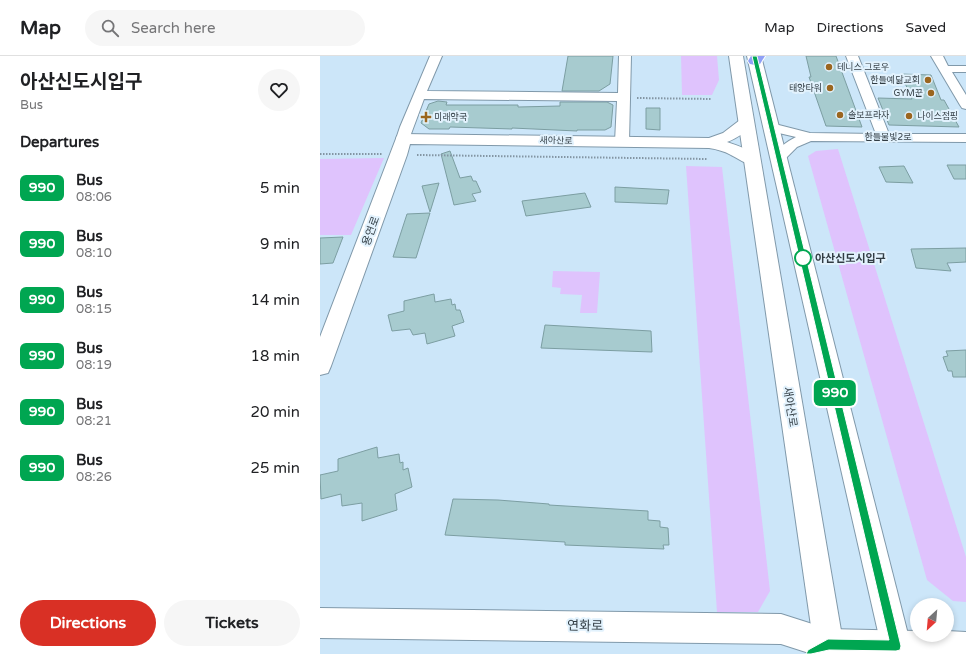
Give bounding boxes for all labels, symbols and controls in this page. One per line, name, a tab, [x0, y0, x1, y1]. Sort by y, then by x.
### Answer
search box	[85, 10, 365, 46]
text: Map	[20, 17, 61, 39]
icon: search	[99, 17, 121, 39]
text: Search here	[131, 19, 215, 37]
text: Map	[764, 19, 795, 36]
text: Directions	[817, 19, 884, 36]
text: Saved	[906, 19, 946, 36]
marker: 테니스 그로우	[824, 62, 834, 72]
place label: 테니스 그로우	[837, 62, 890, 73]
button: heart	[258, 69, 300, 111]
text: 아산신도시입구	[20, 71, 142, 93]
place label: 한들예닮교회	[870, 75, 920, 86]
marker: 한들예닮교회	[923, 75, 933, 85]
place label: 태양타워	[789, 83, 822, 94]
marker: 태양타워	[825, 83, 835, 93]
place label: GYM꾼	[893, 88, 923, 99]
marker: GYM꾼	[926, 88, 936, 98]
text: Bus	[20, 97, 43, 113]
marker: 솔보프라자	[835, 110, 845, 120]
place label: 솔보프라자	[848, 110, 889, 121]
marker: 나이스점핑	[904, 111, 914, 121]
place label: 나이스점핑	[917, 111, 958, 122]
marker: 미래약국	[421, 112, 431, 122]
place label: 미래약국	[434, 112, 468, 123]
street label: 한들물빛2로	[864, 132, 912, 143]
text: Departures	[20, 133, 99, 151]
street label: 새아산로	[539, 135, 573, 147]
text: Bus	[76, 171, 103, 189]
text: 990	[29, 179, 55, 196]
text: 5 min	[260, 179, 300, 197]
text: 08:06	[76, 189, 112, 205]
street label: 용연로	[360, 215, 382, 247]
text: Bus	[76, 227, 103, 245]
text: 990	[29, 235, 55, 252]
text: 9 min	[260, 235, 300, 253]
text: 08:10	[76, 245, 112, 261]
marker: 아산신도시입구	[794, 249, 812, 267]
place label: 아산신도시입구	[815, 252, 886, 265]
text: Bus	[76, 283, 103, 301]
text: 990	[29, 291, 55, 308]
text: 14 min	[251, 291, 300, 309]
text: 08:15	[76, 301, 112, 317]
text: Bus	[76, 339, 103, 357]
text: 990	[29, 347, 55, 364]
text: 18 min	[251, 347, 300, 365]
text: 08:19	[76, 357, 112, 373]
line badge: 990	[812, 380, 858, 406]
text: 990	[822, 384, 848, 401]
street label: 새아산로	[780, 386, 800, 428]
text: Bus	[76, 395, 103, 413]
text: 990	[29, 403, 55, 420]
text: 20 min	[251, 403, 300, 421]
text: 08:21	[76, 413, 112, 429]
text: Bus	[76, 451, 103, 469]
text: 990	[29, 459, 55, 476]
text: 25 min	[251, 459, 300, 477]
text: 08:26	[76, 469, 112, 485]
north arrow	[910, 598, 954, 642]
map controls	[910, 598, 954, 642]
button: Directions	[20, 600, 156, 646]
button: Tickets	[164, 600, 300, 646]
street label: 연화로	[567, 618, 603, 634]

